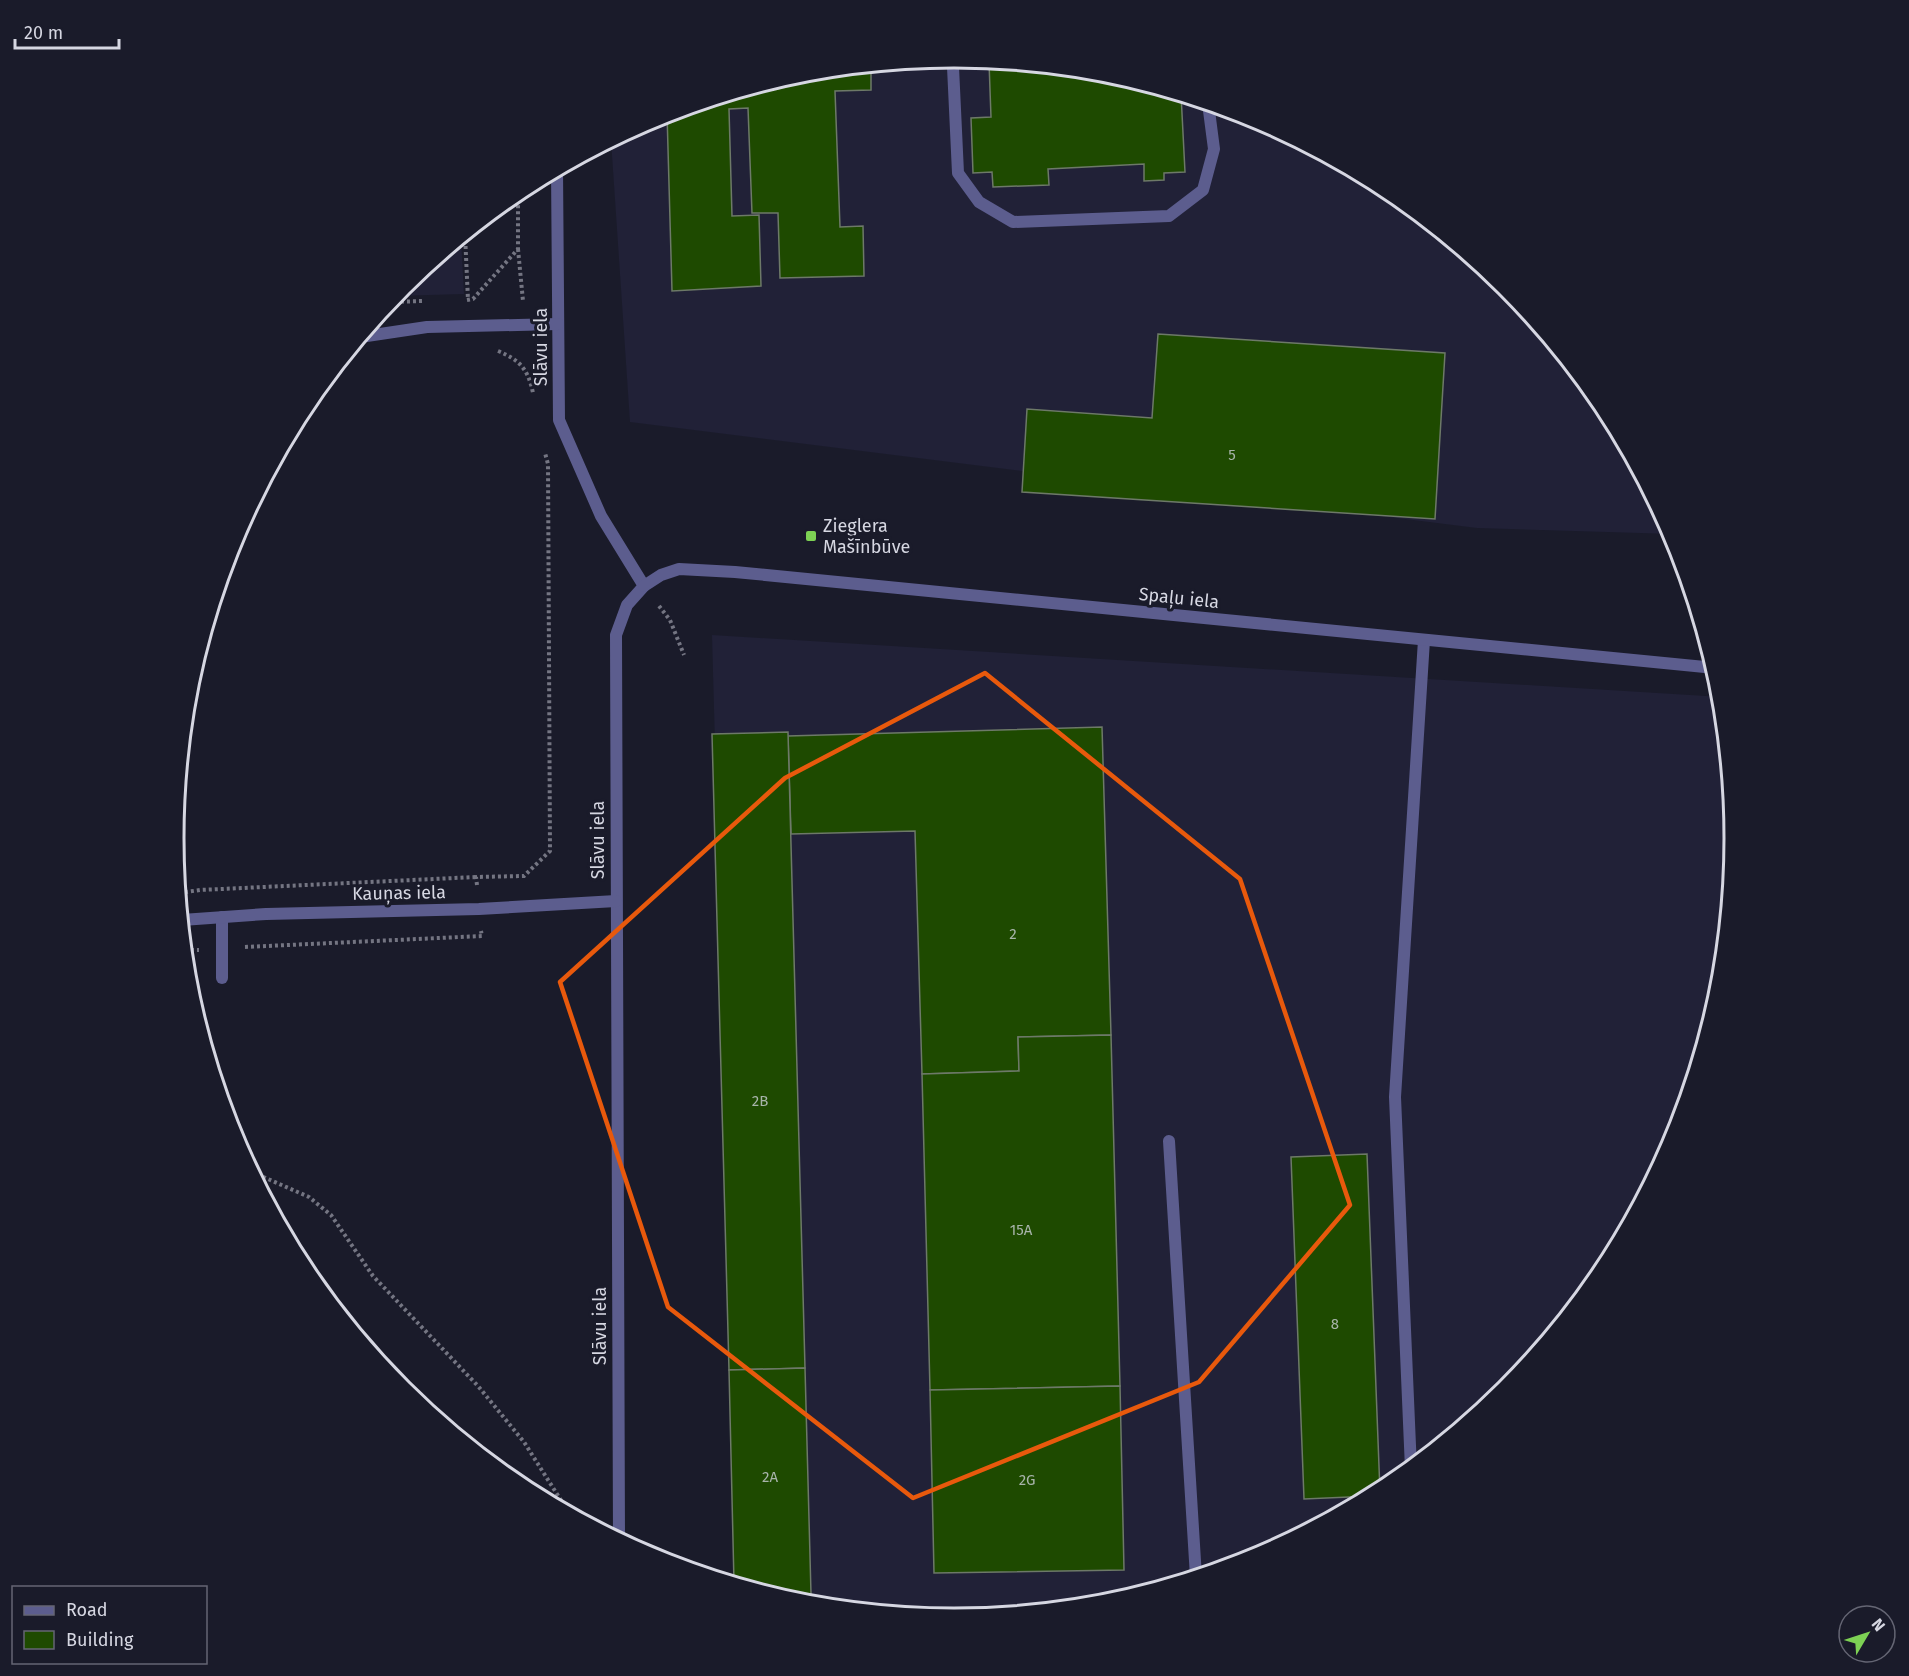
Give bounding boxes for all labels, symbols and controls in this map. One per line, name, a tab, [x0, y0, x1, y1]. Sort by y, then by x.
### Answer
scale bar	[15, 12, 118, 50]
text: 20 m	[24, 22, 63, 44]
street label: Slāvu iela	[530, 308, 552, 386]
house number: 5	[1228, 446, 1236, 464]
place label: Zieglera Mašīnbūve	[823, 515, 910, 558]
marker: Zieglera Mašīnbūve	[804, 529, 818, 543]
street label: Spaļu iela	[1138, 583, 1220, 614]
street label: Slāvu iela	[587, 801, 609, 879]
street label: Kauņas iela	[352, 881, 446, 906]
house number: 2	[1009, 925, 1017, 943]
house number: 2B	[752, 1092, 768, 1110]
house number: 15A	[1010, 1221, 1033, 1239]
street label: Slāvu iela	[589, 1287, 611, 1365]
house number: 8	[1331, 1315, 1339, 1333]
house number: 2A	[762, 1468, 778, 1486]
house number: 2G	[1019, 1471, 1035, 1489]
legend	[12, 1586, 207, 1664]
text: Road	[66, 1599, 108, 1621]
north arrow	[1837, 1604, 1897, 1664]
text: N	[1868, 1615, 1889, 1635]
text: Building	[66, 1629, 134, 1651]

